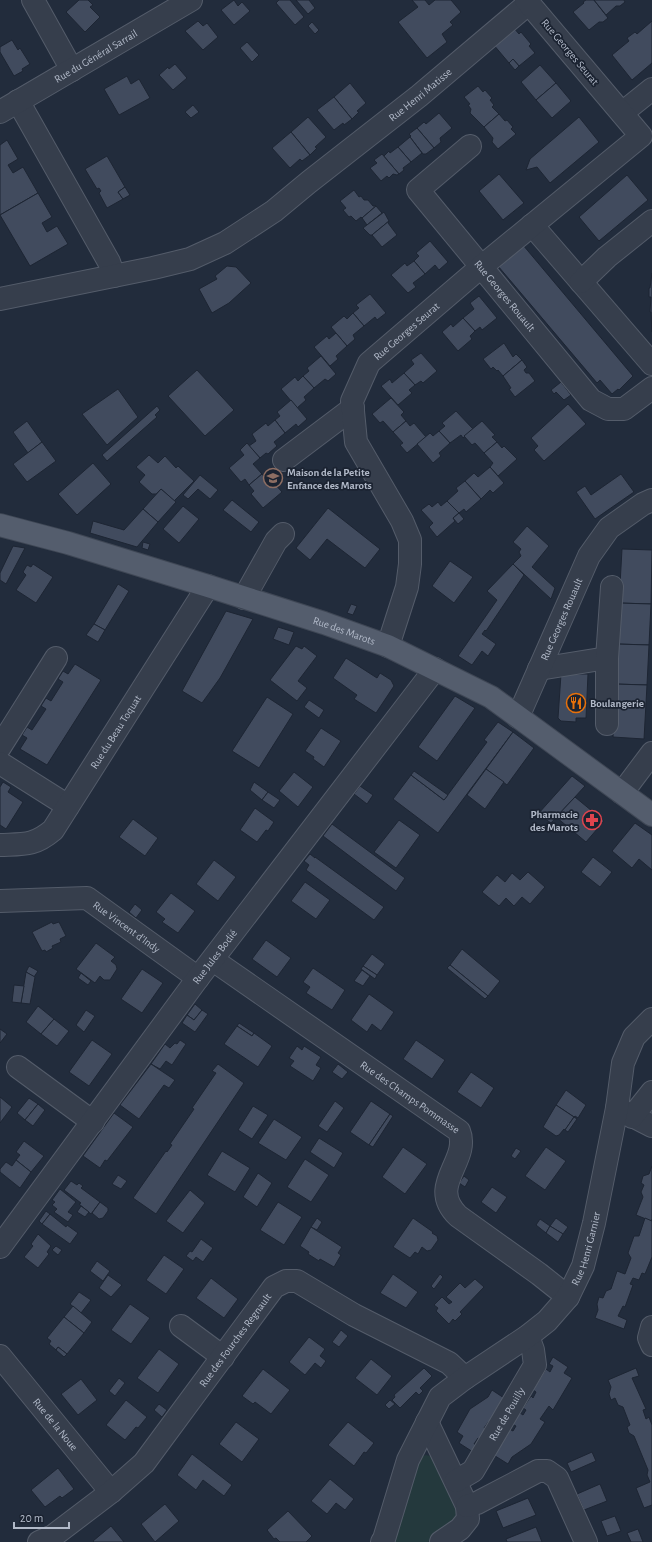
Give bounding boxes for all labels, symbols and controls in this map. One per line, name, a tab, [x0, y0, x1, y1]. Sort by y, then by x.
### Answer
street label: Rue Georges Seurat	[539, 17, 601, 88]
street label: Rue du Général Sarrail	[52, 27, 139, 84]
street label: Rue Henri Matisse	[386, 66, 453, 123]
street label: Rue Georges Rouault	[473, 258, 538, 334]
street label: Rue Georges Seurat	[371, 300, 442, 362]
school or university icon: Maison de la Petite Enfance des Marots	[262, 467, 284, 489]
place label: Maison de la Petite Enfance des Marots	[287, 467, 372, 491]
street label: Rue Georges Rouault	[538, 576, 584, 662]
street label: Rue des Marots	[312, 614, 377, 646]
restaurant icon: Boulangerie	[565, 692, 587, 714]
street label: Rue du Beau Toquat	[88, 693, 143, 771]
place label: Boulangerie	[590, 698, 644, 709]
place label: Pharmacie des Marots	[530, 809, 578, 833]
pharmacy icon: Pharmacie des Marots	[581, 809, 603, 831]
street label: Rue Vincent d'Indy	[91, 899, 163, 955]
street label: Rue Jules Bodié	[190, 927, 239, 986]
street label: Rue des Champs Pommasse	[358, 1059, 462, 1135]
street label: Rue Henri Garnier	[569, 1210, 602, 1287]
street label: Rue des Fourches Regnault	[197, 1291, 273, 1389]
street label: Rue de Pouilly	[487, 1385, 527, 1443]
street label: Rue de la Noue	[31, 1396, 80, 1452]
scale bar	[14, 1504, 69, 1530]
text: 20 m	[20, 1512, 43, 1524]

